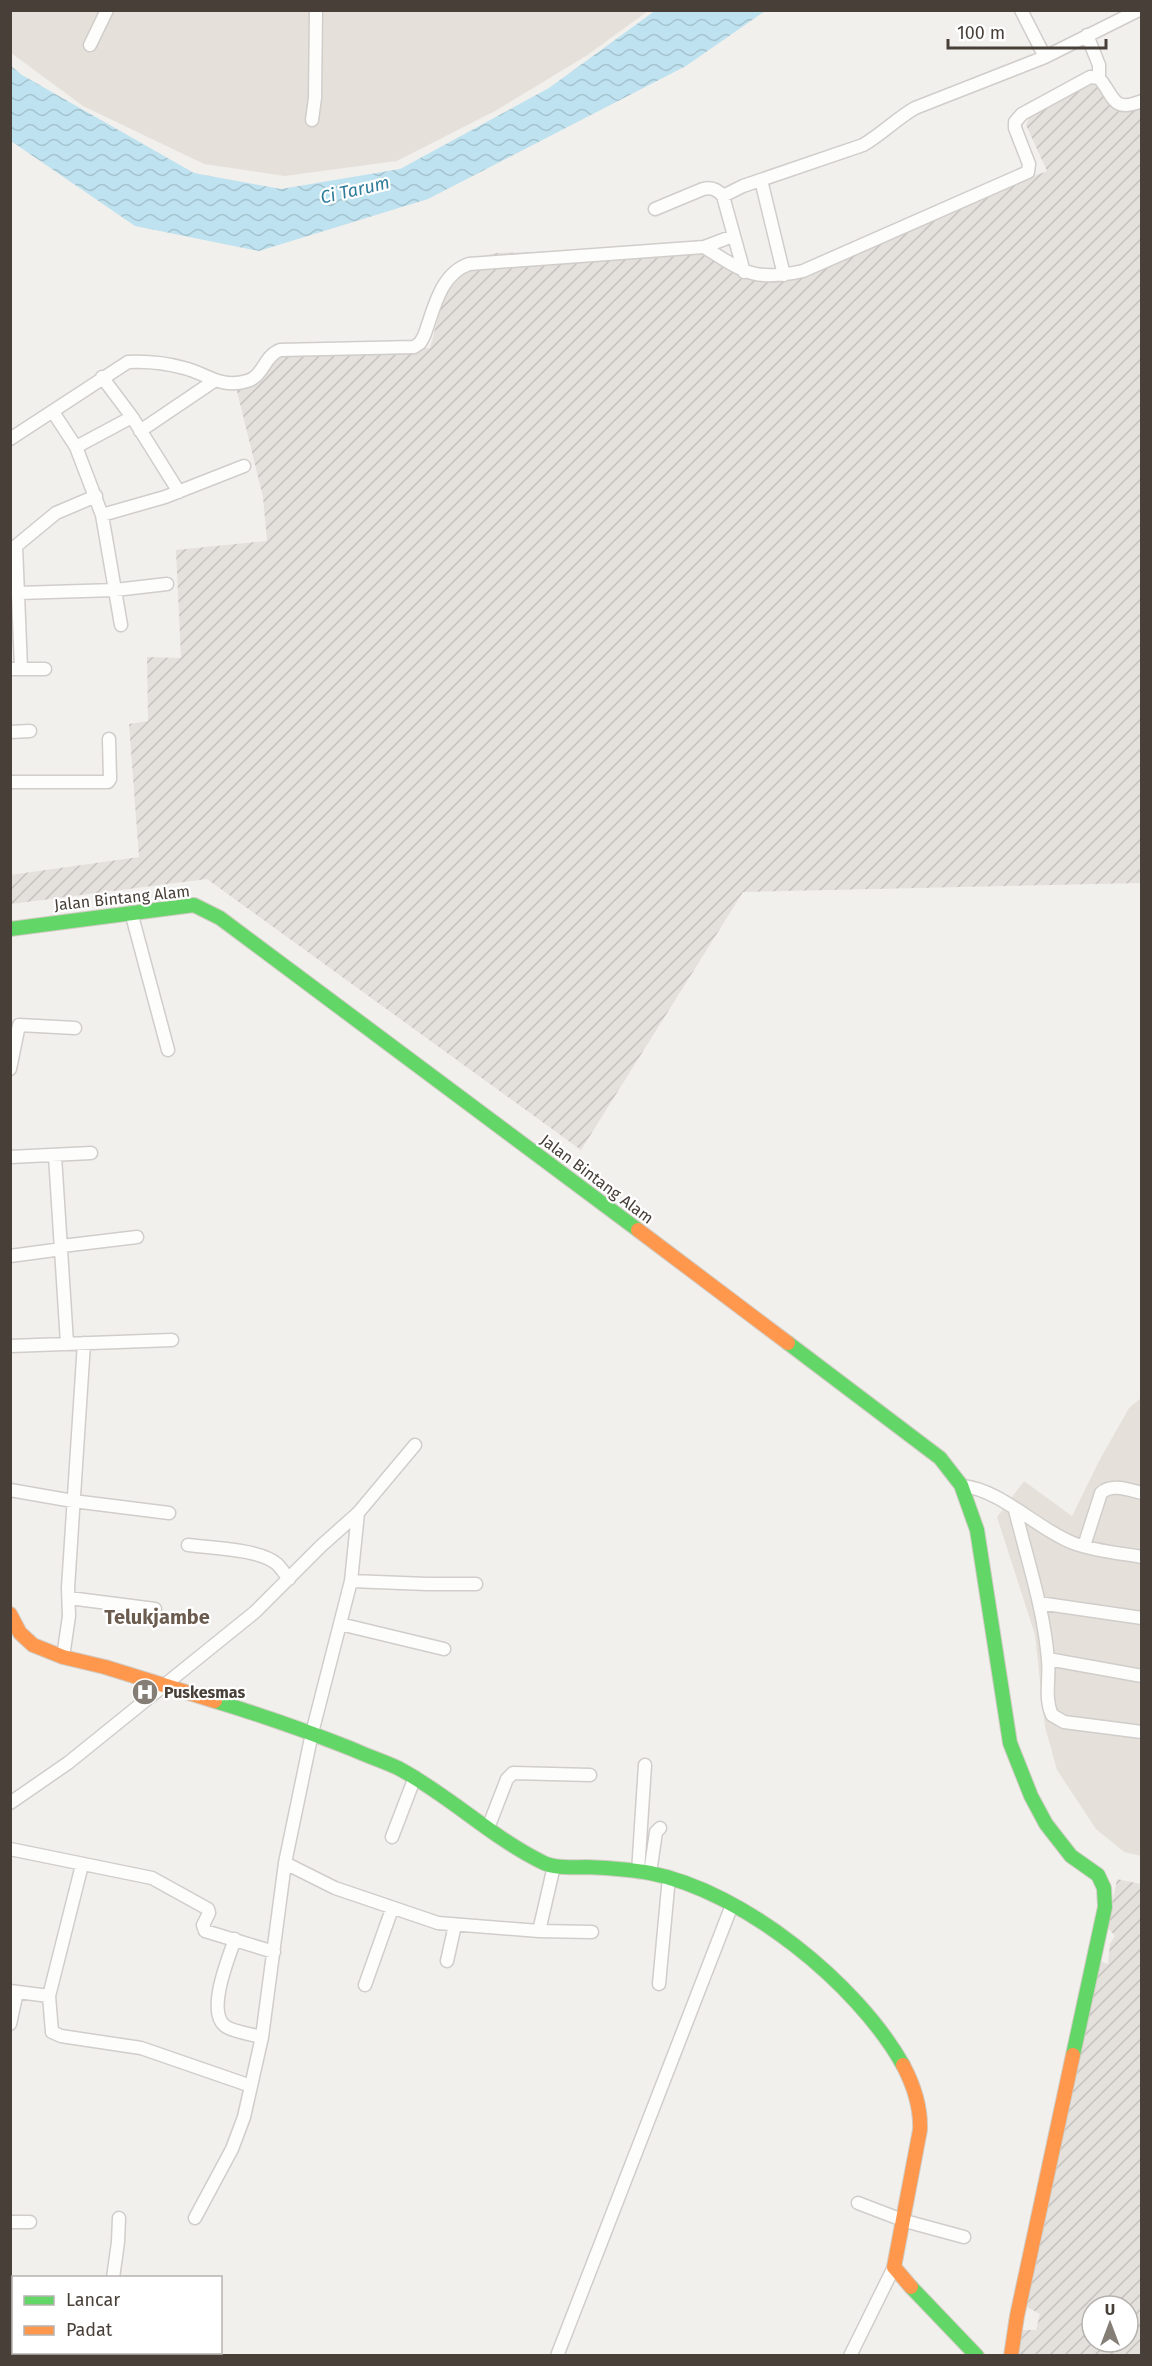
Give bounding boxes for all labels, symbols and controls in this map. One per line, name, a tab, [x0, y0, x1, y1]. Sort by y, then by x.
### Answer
scale bar	[948, 12, 1106, 50]
text: 100 m	[957, 22, 1005, 44]
water label: Ci Tarum	[318, 171, 392, 209]
street label: Jalan Bintang Alam	[53, 881, 191, 915]
street label: Jalan Bintang Alam	[537, 1130, 657, 1228]
district label: Telukjambe	[104, 1605, 210, 1629]
hospital icon: Puskesmas	[130, 1677, 160, 1707]
place label: Puskesmas	[164, 1683, 245, 1702]
legend	[12, 2276, 222, 2354]
text: Lancar	[66, 2289, 120, 2311]
north arrow	[1080, 2294, 1140, 2354]
text: U	[1105, 2300, 1115, 2319]
text: Padat	[66, 2319, 113, 2341]

